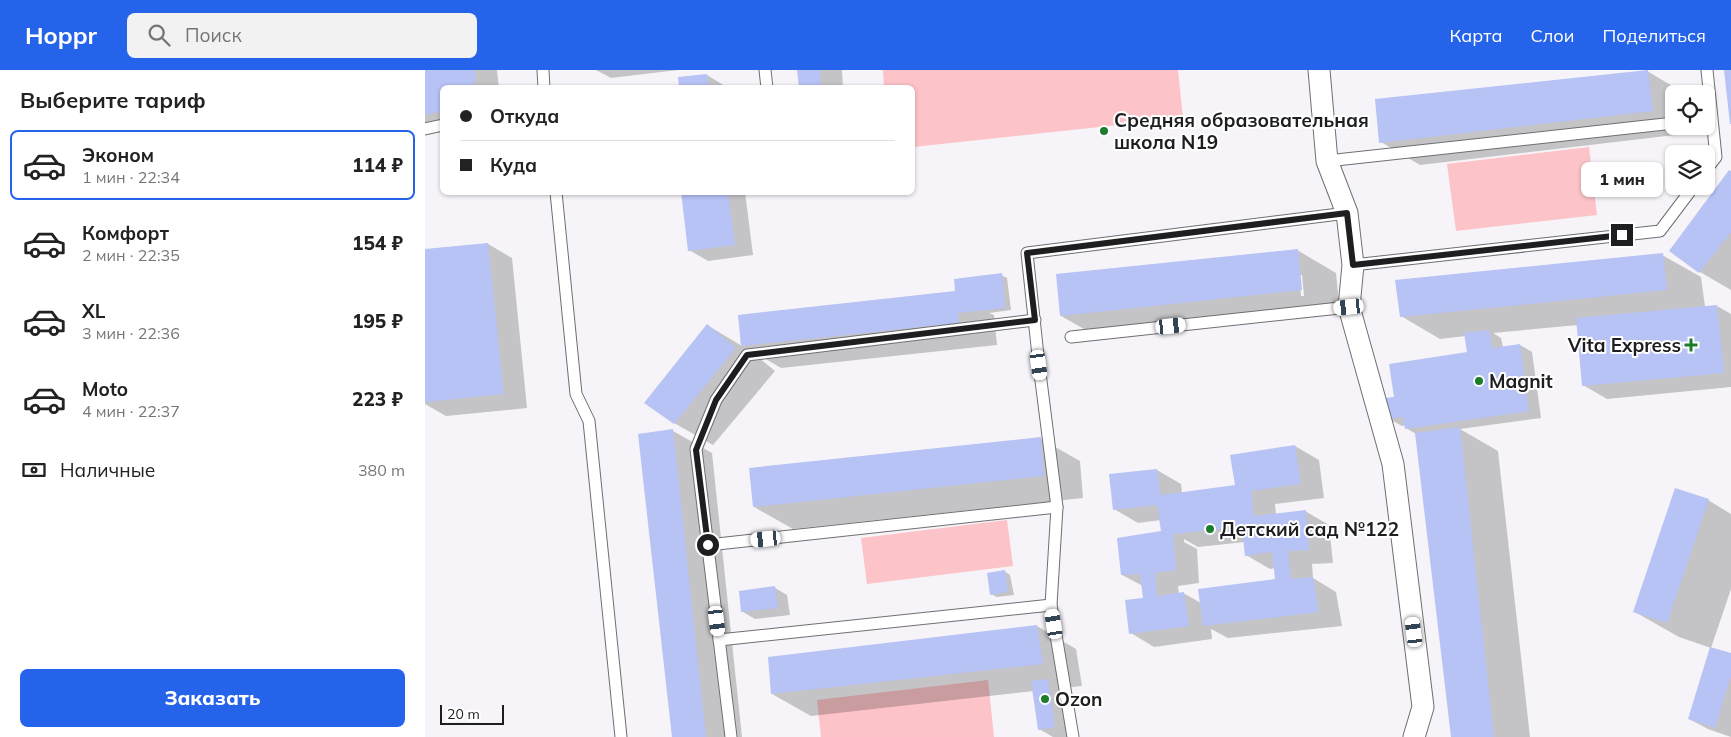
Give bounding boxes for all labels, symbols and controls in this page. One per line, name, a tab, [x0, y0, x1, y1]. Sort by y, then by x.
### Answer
search box	[127, 13, 477, 58]
text: Hoppr	[25, 20, 97, 50]
icon: search	[145, 21, 173, 49]
text: Поиск	[185, 23, 242, 47]
text: Карта	[1450, 24, 1502, 47]
text: Слои	[1530, 24, 1575, 47]
text: Поделиться	[1603, 24, 1706, 47]
map controls	[1665, 85, 1715, 195]
button: locate	[1665, 85, 1715, 135]
text: Выберите тариф	[20, 86, 206, 114]
text: Откуда	[490, 104, 559, 128]
place label: Средняя образовательная школа N19	[1114, 108, 1369, 154]
marker: Средняя образовательная школа N19	[1098, 125, 1110, 137]
icon: car	[22, 143, 67, 188]
text: Эконом	[82, 143, 154, 167]
button: layers	[1665, 145, 1715, 195]
text: 114 ₽	[352, 153, 403, 177]
text: Куда	[490, 153, 537, 177]
callout: 1 мин	[1581, 162, 1663, 198]
text: 1 мин · 22:34	[82, 167, 180, 187]
text: 1 мин	[1599, 169, 1645, 189]
icon: car	[22, 221, 67, 266]
text: Комфорт	[82, 221, 169, 245]
route end	[1611, 224, 1633, 246]
text: 154 ₽	[352, 231, 403, 255]
text: 2 мин · 22:35	[82, 245, 180, 265]
car	[1333, 298, 1364, 316]
icon: car	[22, 299, 67, 344]
text: XL	[82, 299, 105, 323]
text: 195 ₽	[352, 309, 403, 333]
car	[1155, 317, 1186, 335]
text: 3 мин · 22:36	[82, 323, 180, 343]
place label: Vita Express	[1567, 333, 1681, 357]
marker: Vita Express	[1685, 339, 1697, 351]
car	[1029, 349, 1048, 381]
place label: Magnit	[1489, 369, 1553, 393]
marker: Magnit	[1473, 375, 1485, 387]
icon: car	[22, 377, 67, 422]
text: Moto	[82, 377, 128, 401]
text: 223 ₽	[352, 387, 403, 411]
text: 4 мин · 22:37	[82, 401, 180, 421]
icon: cash	[20, 456, 48, 484]
text: Наличные	[60, 458, 155, 482]
text: 380 m	[358, 460, 405, 480]
place label: Детский сад №122	[1220, 517, 1399, 541]
marker: Детский сад №122	[1204, 523, 1216, 535]
car	[750, 530, 781, 548]
route start	[697, 534, 719, 556]
car	[707, 605, 726, 637]
car	[1044, 608, 1063, 640]
car	[1404, 616, 1423, 648]
button: Заказать	[20, 669, 405, 727]
place label: Ozon	[1055, 687, 1102, 711]
marker: Ozon	[1039, 693, 1051, 705]
scale bar	[440, 702, 504, 725]
text: 20 m	[447, 705, 480, 723]

